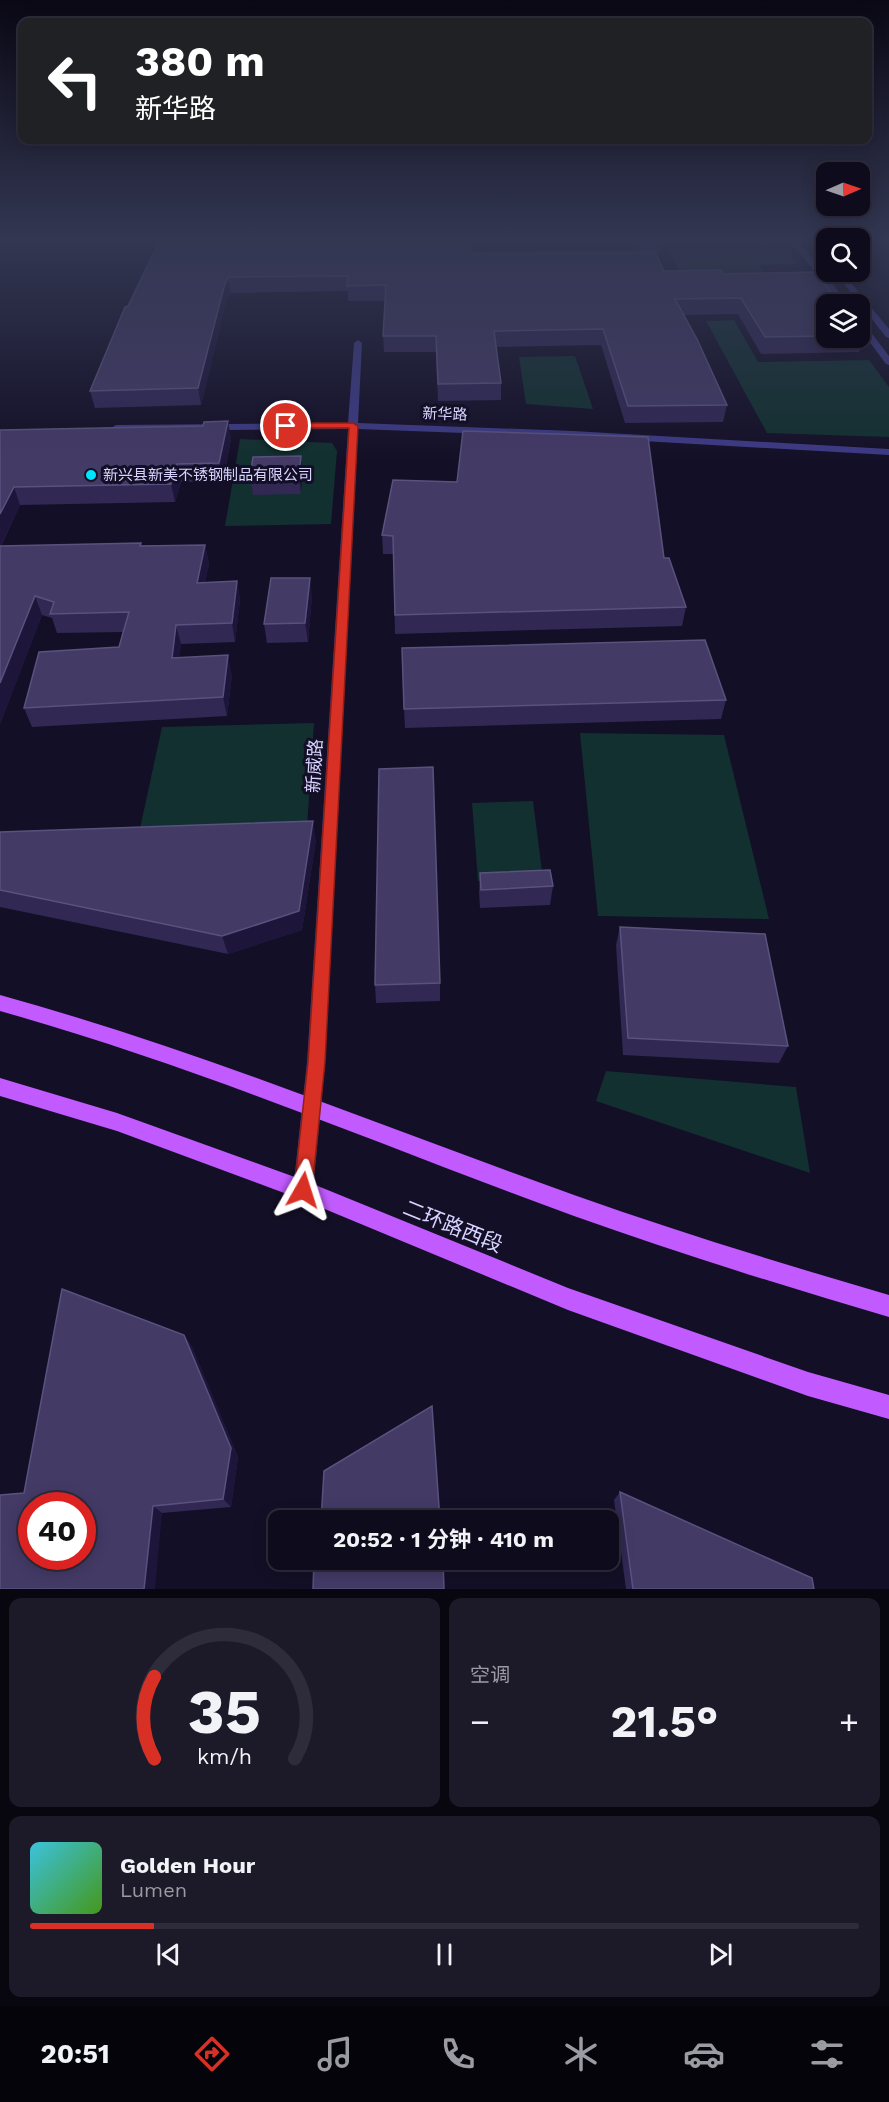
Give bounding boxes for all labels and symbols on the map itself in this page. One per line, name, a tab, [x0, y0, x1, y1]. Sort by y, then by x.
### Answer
north arrow	[816, 162, 870, 216]
pin	[260, 400, 311, 451]
street label: 新华路	[422, 404, 468, 424]
place label: 新兴县新美不锈钢制品有限公司	[103, 466, 313, 484]
marker: 新兴县新美不锈钢制品有限公司	[84, 468, 98, 482]
street label: 新威路	[302, 738, 326, 794]
position arrow	[271, 1158, 335, 1222]
street label: 二环路西段	[400, 1195, 506, 1257]
speed limit sign: 40	[18, 1492, 96, 1570]

